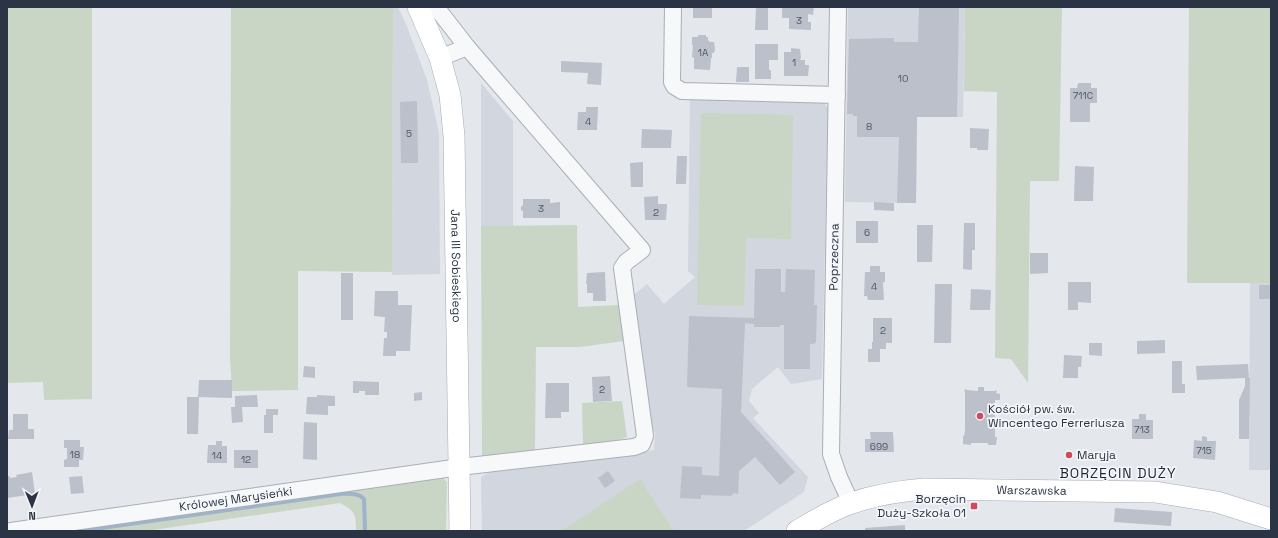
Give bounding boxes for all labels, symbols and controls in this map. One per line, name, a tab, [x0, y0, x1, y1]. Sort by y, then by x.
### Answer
house number: 3	[796, 14, 802, 27]
house number: 1A	[698, 46, 709, 59]
house number: 1	[792, 56, 796, 69]
house number: 10	[898, 72, 908, 85]
house number: 711C	[1073, 89, 1093, 102]
house number: 4	[585, 115, 591, 128]
house number: 8	[866, 120, 872, 133]
house number: 5	[406, 127, 412, 140]
house number: 3	[538, 202, 544, 215]
house number: 2	[653, 206, 659, 219]
street label: Jana III Sobieskiego	[447, 209, 465, 323]
street label: Poprzeczna	[825, 223, 843, 291]
house number: 6	[864, 226, 870, 239]
house number: 4	[871, 280, 877, 293]
house number: 2	[880, 324, 886, 337]
house number: 2	[599, 383, 605, 396]
place label: Kościół pw. św. Wincentego Ferreriusza	[988, 401, 1125, 431]
marker: Kościół pw. św. Wincentego Ferreriusza	[975, 411, 985, 421]
house number: 713	[1134, 423, 1150, 436]
house number: 699	[870, 440, 888, 453]
house number: 715	[1196, 444, 1212, 457]
place label: Maryja	[1077, 447, 1116, 463]
house number: 18	[70, 448, 80, 461]
house number: 14	[212, 449, 222, 462]
marker: Maryja	[1064, 450, 1074, 460]
house number: 12	[241, 453, 251, 466]
district label: BORZĘCIN DUŻY	[1060, 464, 1176, 482]
street label: Warszawska	[996, 482, 1067, 499]
street label: Królowej Marysieńki	[178, 483, 294, 515]
north arrow	[12, 486, 52, 526]
place label: Borzęcin Duży-Szkoła 01	[877, 491, 966, 521]
marker: Borzęcin Duży-Szkoła 01	[969, 501, 979, 511]
text: N	[28, 509, 36, 523]

